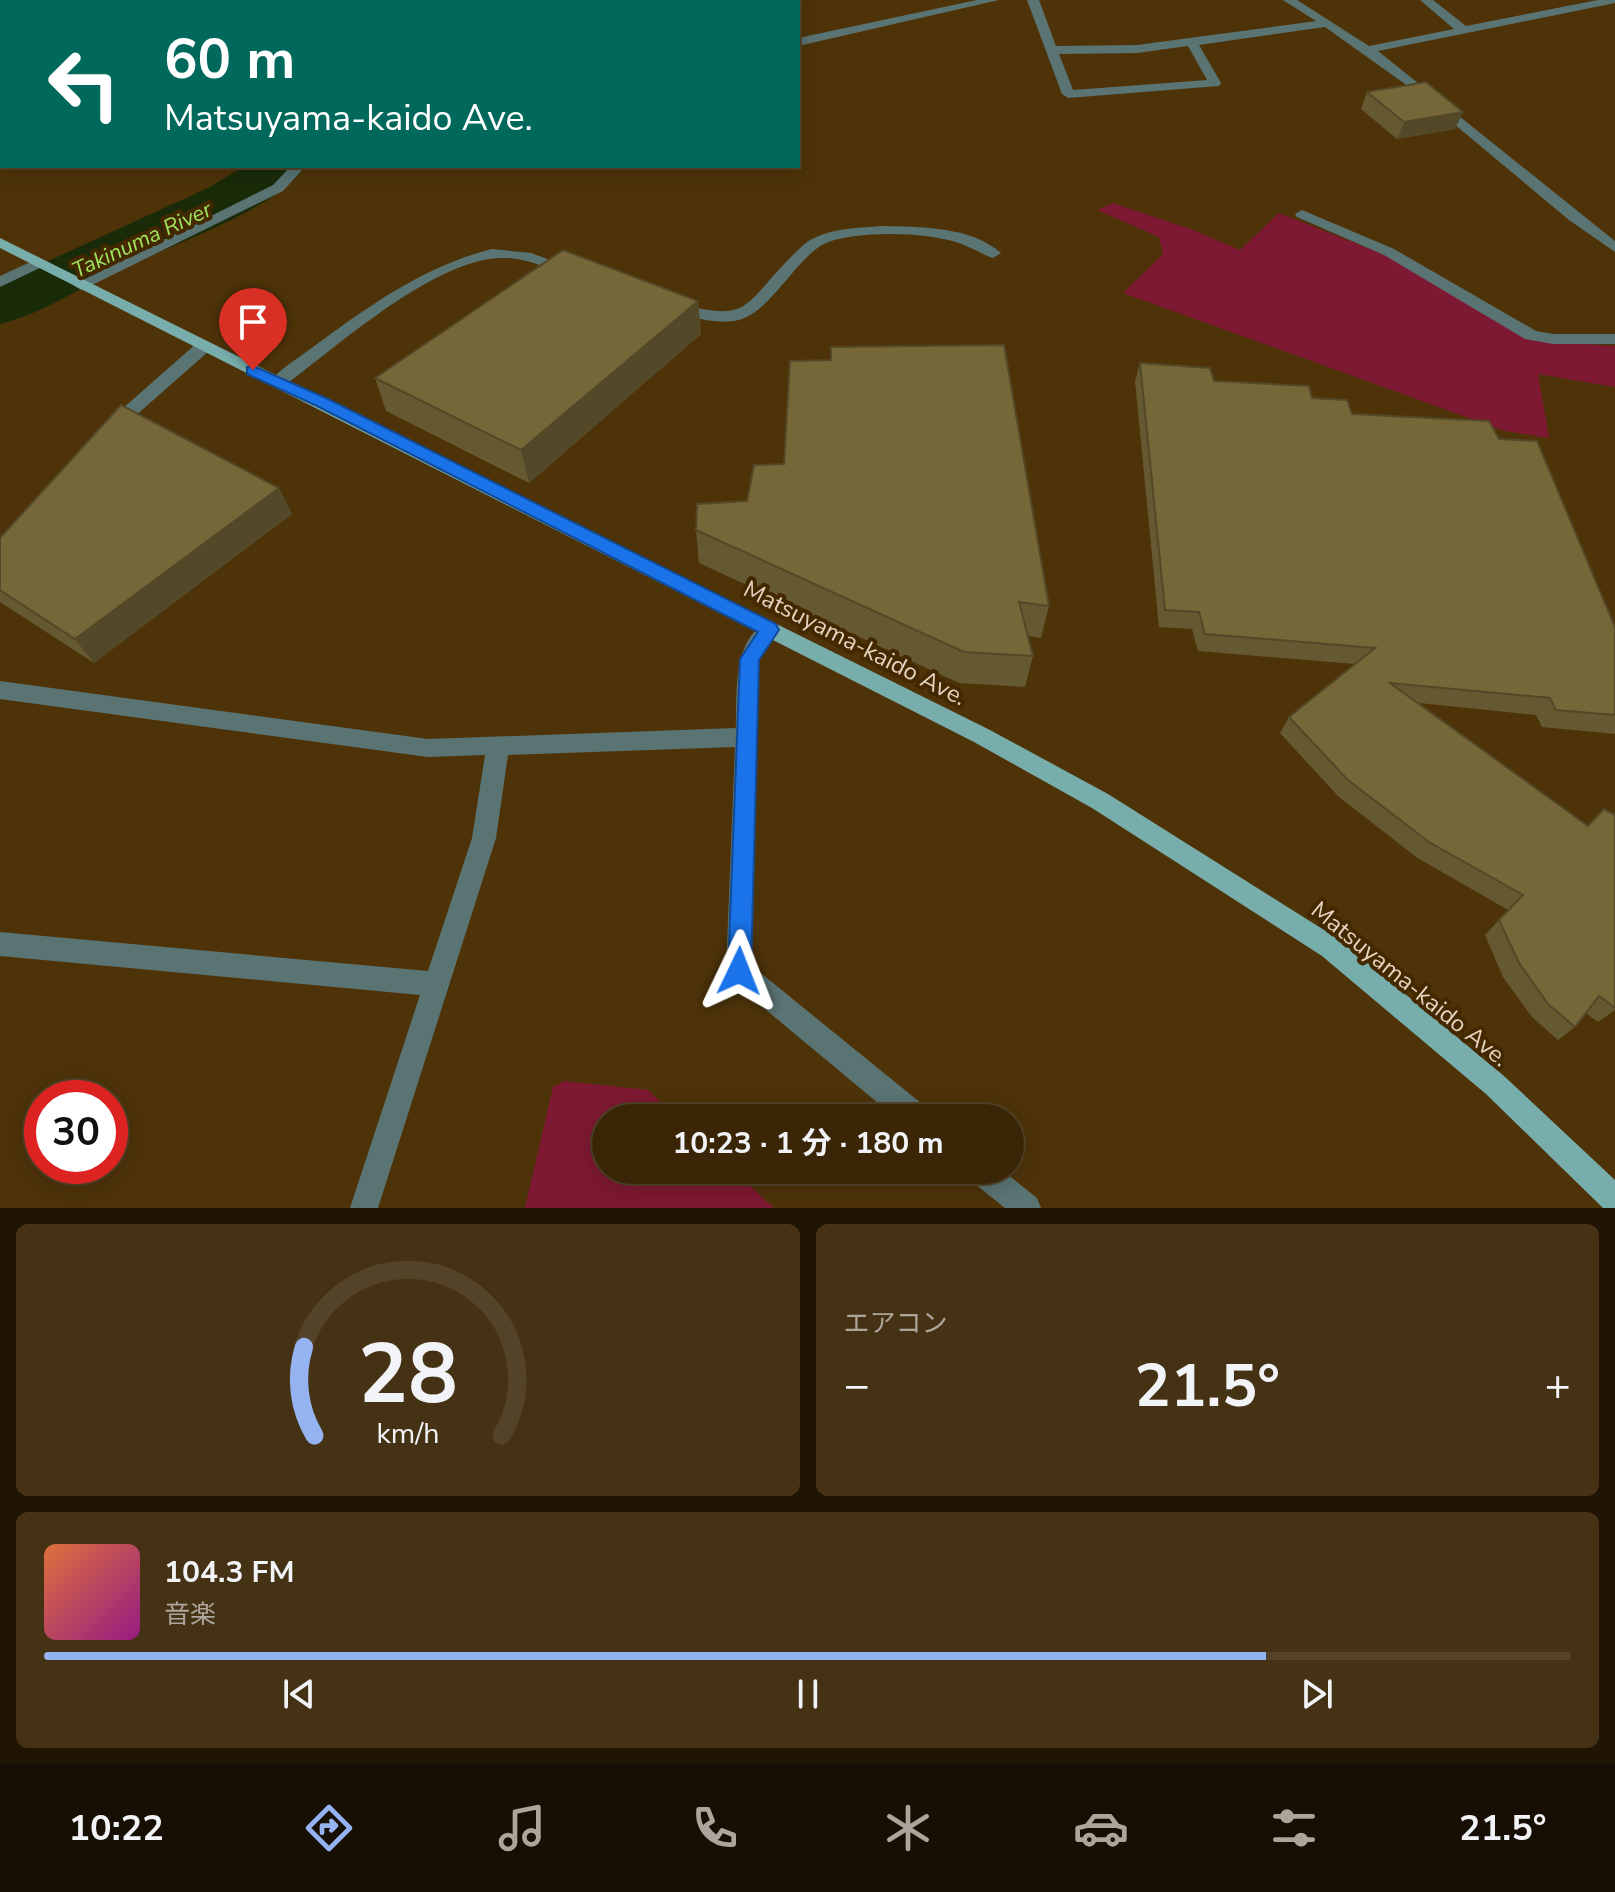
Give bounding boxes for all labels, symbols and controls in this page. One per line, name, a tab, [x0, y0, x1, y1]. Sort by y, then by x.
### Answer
text: 60 m	[164, 21, 295, 98]
icon: left	[32, 32, 136, 136]
text: Matsuyama-kaido Ave.	[164, 94, 533, 143]
water label: Takinuma River	[67, 194, 218, 285]
pin	[219, 288, 287, 370]
icon: arrive	[231, 300, 275, 344]
street label: Matsuyama-kaido Ave.	[738, 573, 972, 713]
street label: Matsuyama-kaido Ave.	[1304, 894, 1516, 1074]
position arrow	[697, 929, 781, 1013]
speed limit sign: 30	[24, 1080, 128, 1184]
text: 10:23 · 1 分 · 180 m	[672, 1123, 944, 1164]
text: エアコン	[844, 1306, 948, 1341]
text: 28	[358, 1318, 458, 1431]
text: 21.5°	[1134, 1345, 1280, 1427]
text: −	[844, 1356, 870, 1416]
text: +	[1545, 1356, 1571, 1416]
text: km/h	[376, 1414, 439, 1453]
text: 104.3 FM	[164, 1552, 294, 1593]
text: 音楽	[164, 1597, 216, 1632]
icon: previous	[277, 1672, 321, 1716]
icon: pause	[786, 1672, 830, 1716]
icon: next	[1295, 1672, 1339, 1716]
icon: directions	[301, 1800, 357, 1856]
icon: music	[494, 1800, 550, 1856]
icon: phone	[687, 1800, 743, 1856]
icon: climate	[880, 1800, 936, 1856]
icon: car	[1073, 1800, 1129, 1856]
icon: filters	[1266, 1800, 1322, 1856]
text: 10:22	[69, 1804, 164, 1853]
text: 21.5°	[1459, 1804, 1546, 1853]

